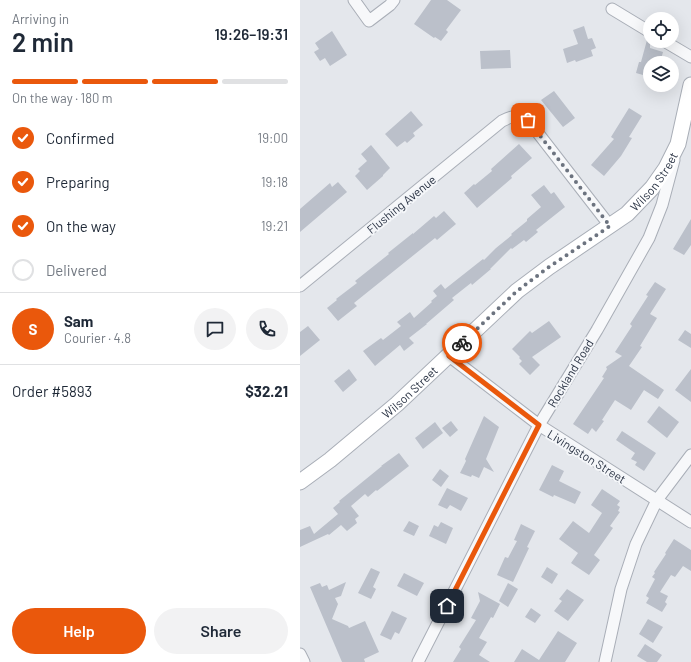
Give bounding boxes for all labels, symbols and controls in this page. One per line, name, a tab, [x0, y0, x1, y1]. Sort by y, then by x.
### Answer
text: Arriving in	[12, 11, 69, 27]
map controls	[643, 12, 679, 92]
button: locate	[643, 12, 679, 48]
text: 19:26–19:31	[215, 25, 288, 43]
text: 2 min	[12, 26, 74, 57]
button: layers	[643, 56, 679, 92]
text: On the way · 180 m	[12, 90, 113, 106]
pin	[511, 103, 545, 137]
icon: bag	[517, 109, 539, 131]
icon: check	[12, 127, 34, 149]
text: Confirmed	[46, 129, 114, 147]
text: 19:00	[258, 130, 288, 146]
street label: Wilson Street	[627, 150, 680, 214]
icon: check	[12, 171, 34, 193]
street label: Flushing Avenue	[364, 172, 438, 236]
text: Preparing	[46, 173, 110, 191]
text: 19:18	[261, 174, 288, 190]
icon: check	[12, 215, 34, 237]
text: On the way	[46, 217, 116, 235]
text: 19:21	[261, 218, 288, 234]
text: Delivered	[46, 261, 107, 279]
button: chat	[194, 308, 236, 350]
button: phone	[246, 308, 288, 350]
text: Sam	[64, 312, 93, 330]
text: S	[29, 320, 37, 338]
courier	[442, 323, 482, 363]
text: Courier · 4.8	[64, 330, 131, 346]
icon: bike	[451, 332, 473, 354]
street label: Rockland Road	[544, 336, 596, 410]
street label: Wilson Street	[379, 363, 440, 421]
text: Order #5893	[12, 382, 92, 400]
text: $32.21	[245, 382, 288, 400]
street label: Livingston Street	[545, 426, 629, 486]
pin	[430, 589, 464, 623]
icon: home	[436, 595, 458, 617]
button: Help	[12, 608, 146, 654]
button: Share	[154, 608, 288, 654]

